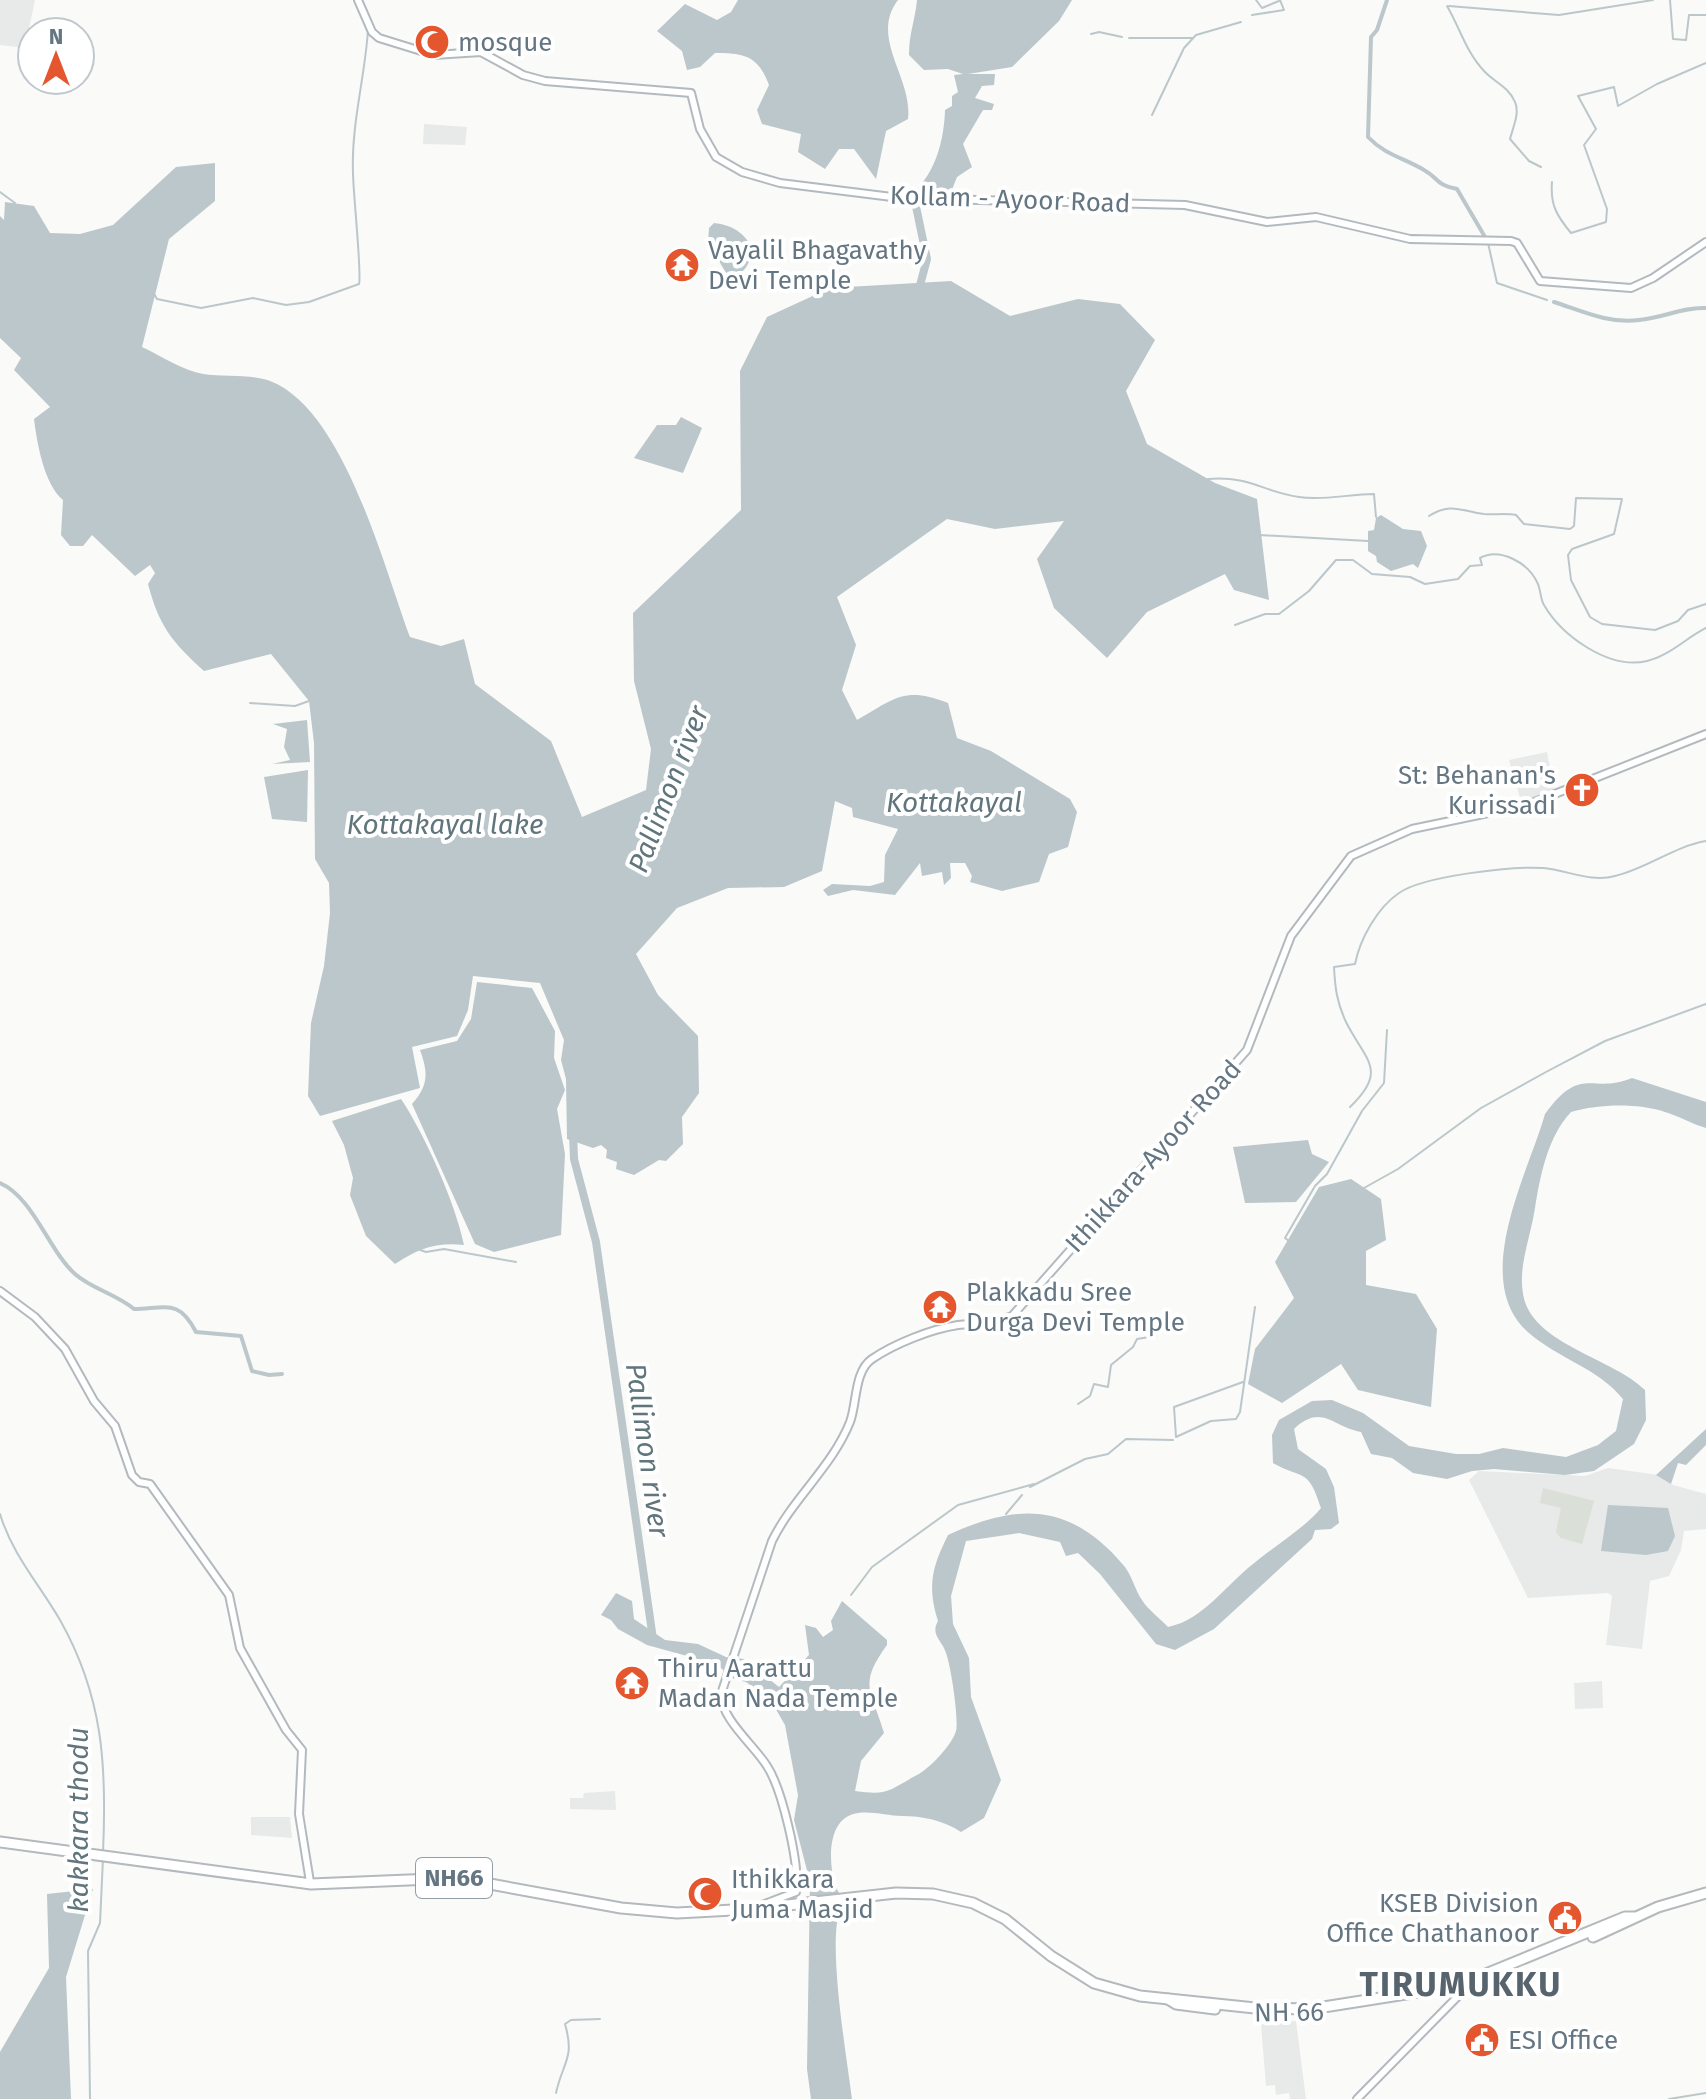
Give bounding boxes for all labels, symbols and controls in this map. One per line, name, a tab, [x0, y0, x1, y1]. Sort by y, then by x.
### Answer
north arrow	[16, 16, 96, 96]
text: N	[49, 23, 63, 50]
mosque icon: mosque	[413, 23, 451, 61]
place label: mosque	[458, 27, 552, 58]
street label: Kollam - Ayoor Road	[889, 180, 1131, 219]
place label: Vayalil Bhagavathy Devi Temple	[708, 235, 927, 296]
temple icon: Vayalil Bhagavathy Devi Temple	[663, 246, 701, 284]
water label: Pallimon river	[622, 700, 716, 877]
place label: St: Behanan's Kurissadi	[1398, 760, 1556, 821]
church icon: St: Behanan's Kurissadi	[1563, 771, 1601, 809]
water label: Kottakayal	[886, 786, 1022, 819]
water label: Kottakayal lake	[347, 808, 543, 841]
street label: Ithikkara-Ayoor Road	[1059, 1054, 1248, 1259]
place label: Plakkadu Sree Durga Devi Temple	[966, 1277, 1185, 1338]
temple icon: Plakkadu Sree Durga Devi Temple	[921, 1288, 959, 1326]
water label: Pallimon river	[619, 1361, 676, 1541]
place label: Thiru Aarattu Madan Nada Temple	[658, 1653, 898, 1714]
temple icon: Thiru Aarattu Madan Nada Temple	[613, 1664, 651, 1702]
water label: kakkara thodu	[62, 1727, 95, 1913]
road number: NH66	[416, 1858, 492, 1898]
place label: Ithikkara Juma Masjid	[731, 1864, 874, 1925]
mosque icon: Ithikkara Juma Masjid	[686, 1875, 724, 1913]
place label: KSEB Division Office Chathanoor	[1326, 1888, 1539, 1949]
public building icon: KSEB Division Office Chathanoor	[1546, 1899, 1584, 1937]
district label: TIRUMUKKU	[1360, 1964, 1562, 2005]
street label: NH 66	[1254, 1996, 1324, 2029]
public building icon: ESI Office	[1463, 2021, 1501, 2059]
place label: ESI Office	[1508, 2025, 1618, 2056]

